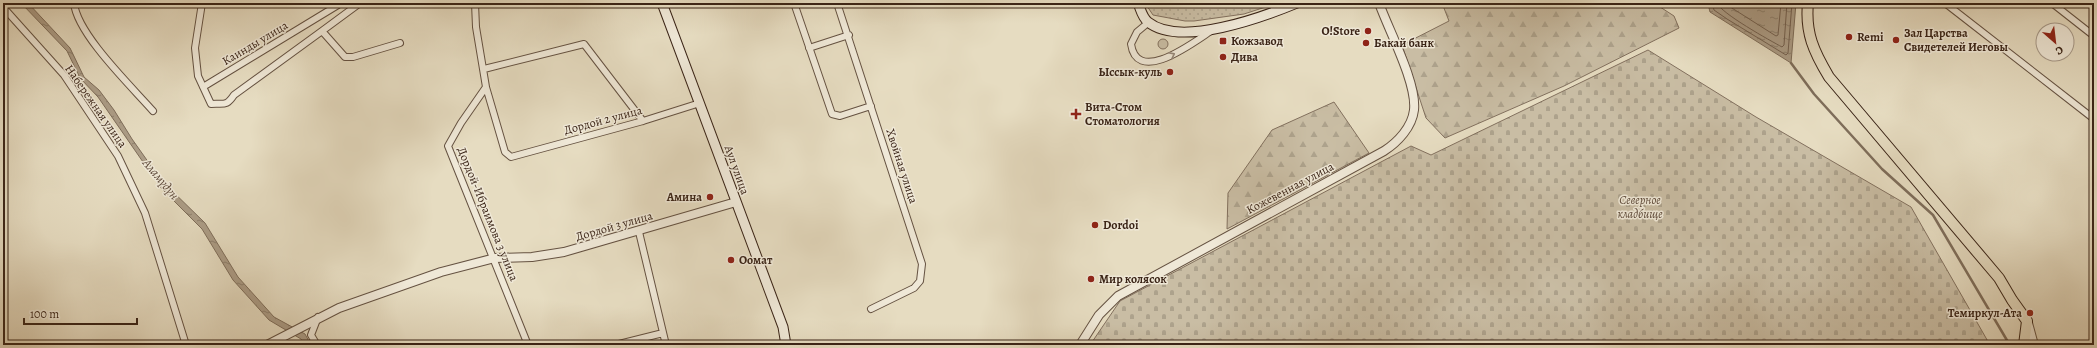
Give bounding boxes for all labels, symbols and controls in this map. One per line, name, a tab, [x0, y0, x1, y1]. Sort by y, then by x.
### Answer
street label: Каинды улица	[219, 17, 291, 69]
north arrow	[2035, 22, 2075, 62]
place label: O!Store	[1321, 23, 1360, 39]
place label: Зал Царства Свидетелей Иеговы	[1904, 25, 2008, 55]
marker: O!Store	[1363, 26, 1373, 36]
place label: Remi	[1857, 29, 1884, 45]
marker: Remi	[1844, 32, 1854, 42]
place label: Кожзавод	[1231, 33, 1283, 49]
place label: Бакай банк	[1374, 35, 1434, 51]
marker: Зал Царства Свидетелей Иеговы	[1891, 35, 1901, 45]
marker: Кожзавод	[1218, 36, 1228, 46]
marker: Бакай банк	[1361, 38, 1371, 48]
text: С	[2053, 42, 2066, 59]
place label: Дива	[1231, 49, 1258, 65]
marker: Дива	[1218, 52, 1228, 62]
one-way arrow	[1168, 53, 1175, 60]
street label: Набережная улица	[61, 61, 131, 151]
place label: Ыссык-куль	[1099, 64, 1163, 80]
marker: Ыссык-куль	[1165, 67, 1175, 77]
place label: Вита-Стом Стоматология	[1085, 99, 1160, 129]
street label: Дордой 2 улица	[562, 102, 644, 138]
marker: Вита-Стом Стоматология	[1070, 108, 1082, 120]
street label: Хвойная улица	[882, 126, 922, 206]
street label: Аул улица	[720, 142, 753, 197]
street label: Дордой-Ибраимова 3 улица	[454, 145, 522, 284]
water label: Аламүдүн	[138, 154, 183, 203]
street label: Кожевенная улица	[1243, 158, 1337, 218]
place label: Амина	[666, 189, 702, 205]
marker: Амина	[705, 192, 715, 202]
park label: Северное кладбище	[1617, 192, 1663, 222]
street label: Дордой 3 улица	[574, 207, 655, 245]
place label: Dordoi	[1103, 217, 1139, 233]
marker: Dordoi	[1090, 220, 1100, 230]
place label: Оомат	[739, 252, 773, 268]
marker: Оомат	[726, 255, 736, 265]
place label: Мир колясок	[1099, 271, 1167, 287]
marker: Мир колясок	[1086, 274, 1096, 284]
scale bar	[24, 300, 137, 326]
place label: Темиркул-Ата	[1948, 305, 2022, 321]
text: 100 m	[30, 306, 59, 322]
marker: Темиркул-Ата	[2025, 308, 2035, 318]

